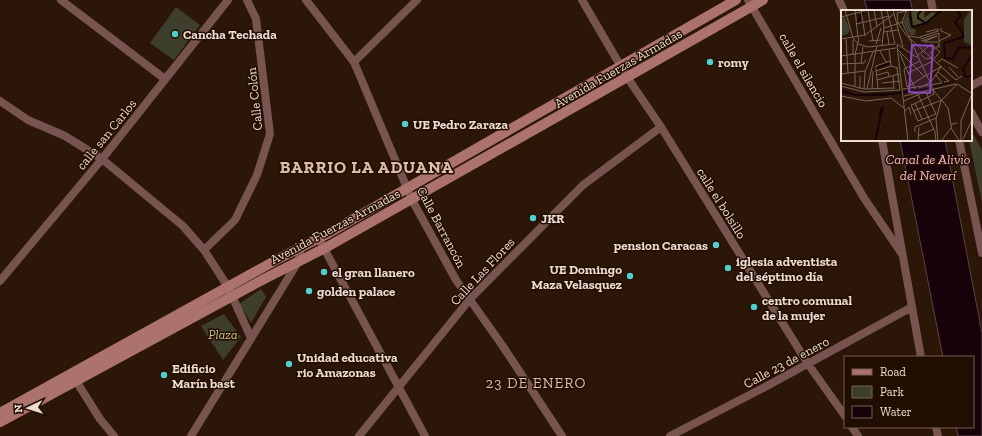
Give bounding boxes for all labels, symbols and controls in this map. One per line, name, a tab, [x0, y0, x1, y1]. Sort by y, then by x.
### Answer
inset map	[841, 10, 972, 141]
street label: Avenida Fuerzas Armadas	[552, 26, 685, 111]
place label: Cancha Techada	[183, 27, 277, 42]
marker: Cancha Techada	[170, 29, 180, 39]
street label: calle el silencio	[776, 30, 831, 110]
place label: romy	[718, 55, 749, 70]
marker: romy	[705, 57, 715, 67]
street label: Calle Colón	[244, 66, 265, 131]
street label: calle san Carlos	[73, 96, 140, 173]
place label: UE Pedro Zaraza	[413, 117, 508, 132]
marker: UE Pedro Zaraza	[400, 119, 410, 129]
water label: Canal de Alivio del Neverí	[885, 151, 971, 184]
district label: BARRIO LA ADUANA	[280, 157, 454, 177]
street label: calle el bolsillo	[694, 165, 750, 242]
street label: Calle Barrancón	[414, 184, 469, 271]
street label: Avenida Fuerzas Armadas	[268, 186, 403, 267]
place label: JKR	[541, 211, 565, 226]
marker: JKR	[528, 213, 538, 223]
street label: Calle Las Flores	[447, 234, 518, 308]
place label: pension Caracas	[614, 238, 708, 253]
marker: pension Caracas	[711, 240, 721, 250]
place label: iglesia adventista del séptimo día	[736, 254, 838, 284]
place label: UE Domingo Maza Velasquez	[531, 262, 622, 292]
marker: iglesia adventista del séptimo día	[723, 263, 733, 273]
place label: el gran llanero	[332, 265, 415, 280]
marker: el gran llanero	[319, 267, 329, 277]
marker: UE Domingo Maza Velasquez	[625, 271, 635, 281]
place label: golden palace	[317, 284, 396, 299]
marker: golden palace	[304, 286, 314, 296]
place label: centro comunal de la mujer	[762, 293, 852, 324]
marker: centro comunal de la mujer	[749, 302, 759, 312]
park label: Plaza	[208, 327, 238, 342]
street label: Calle 23 de enero	[741, 333, 832, 391]
place label: Unidad educativa rio Amazonas	[297, 350, 398, 380]
legend	[844, 356, 974, 428]
marker: Unidad educativa rio Amazonas	[284, 359, 294, 369]
place label: Edificio Marín bast	[172, 361, 236, 391]
text: Road	[880, 365, 906, 379]
marker: Edificio Marín bast	[159, 370, 169, 380]
district label: 23 DE ENERO	[486, 374, 586, 392]
text: Park	[880, 385, 905, 399]
north arrow	[8, 388, 48, 428]
text: N	[12, 403, 25, 413]
text: Water	[880, 405, 912, 419]

